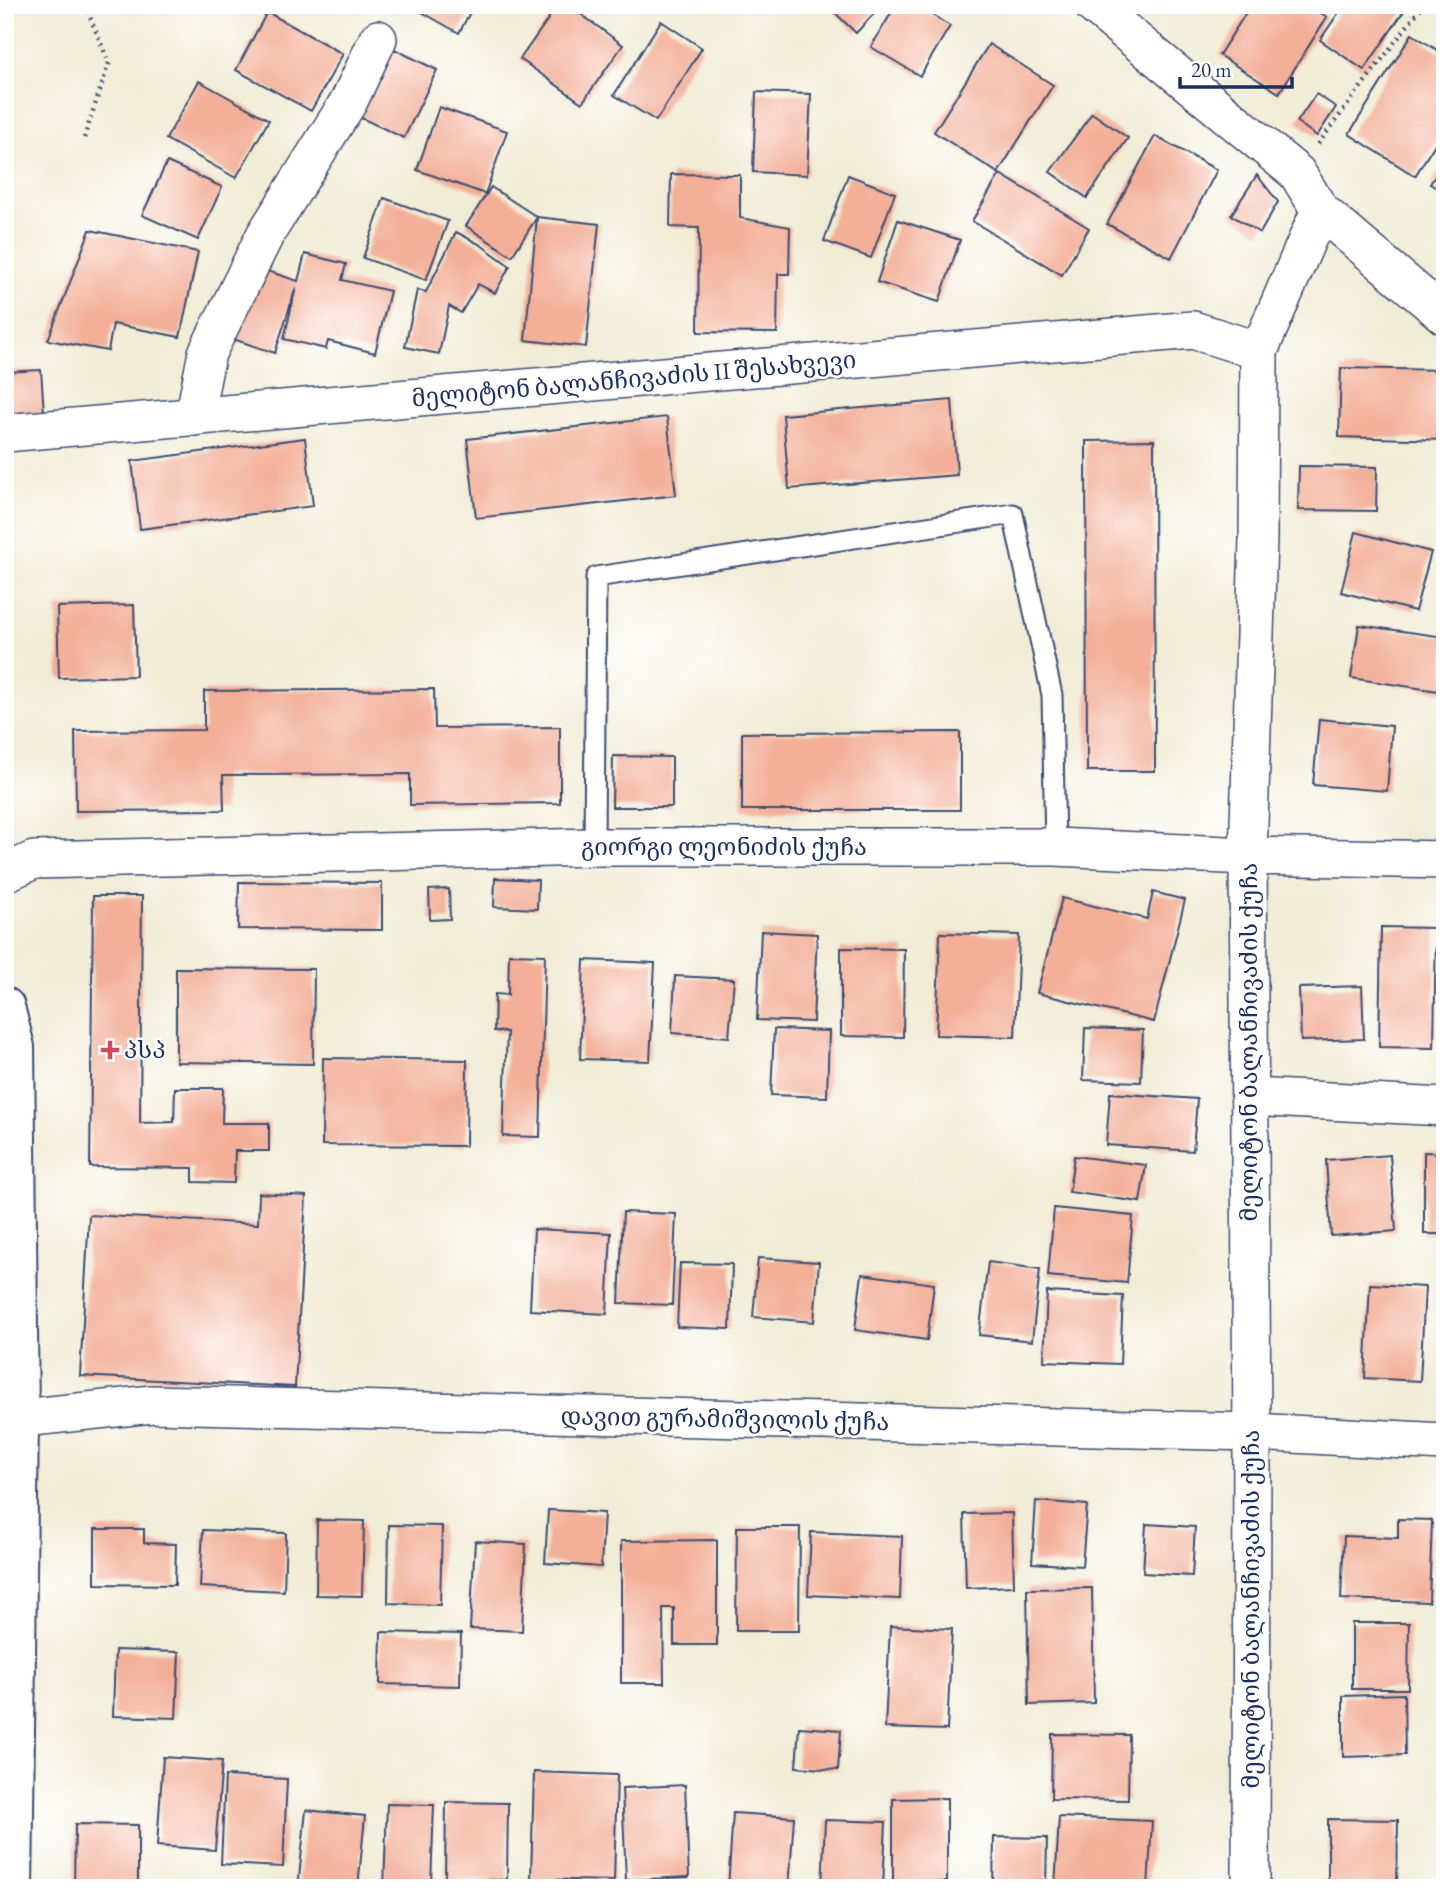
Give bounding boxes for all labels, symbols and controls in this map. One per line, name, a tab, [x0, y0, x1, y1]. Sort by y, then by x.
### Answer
scale bar	[1180, 46, 1292, 90]
text: 20 m	[1191, 56, 1232, 83]
street label: მელიტონ ბალანჩივაძის II შესახვევი	[410, 344, 857, 413]
street label: გიორგი ლეონიძის ქუჩა	[581, 831, 867, 862]
street label: მელიტონ ბალანჩივაძის ქუჩა	[1233, 863, 1264, 1221]
place label: პსპ	[124, 1034, 166, 1065]
marker: პსპ	[102, 1042, 118, 1058]
street label: დავით გურამიშვილის ქუჩა	[560, 1400, 890, 1437]
street label: მელიტონ ბალანჩივაძის ქუჩა	[1235, 1430, 1266, 1788]

